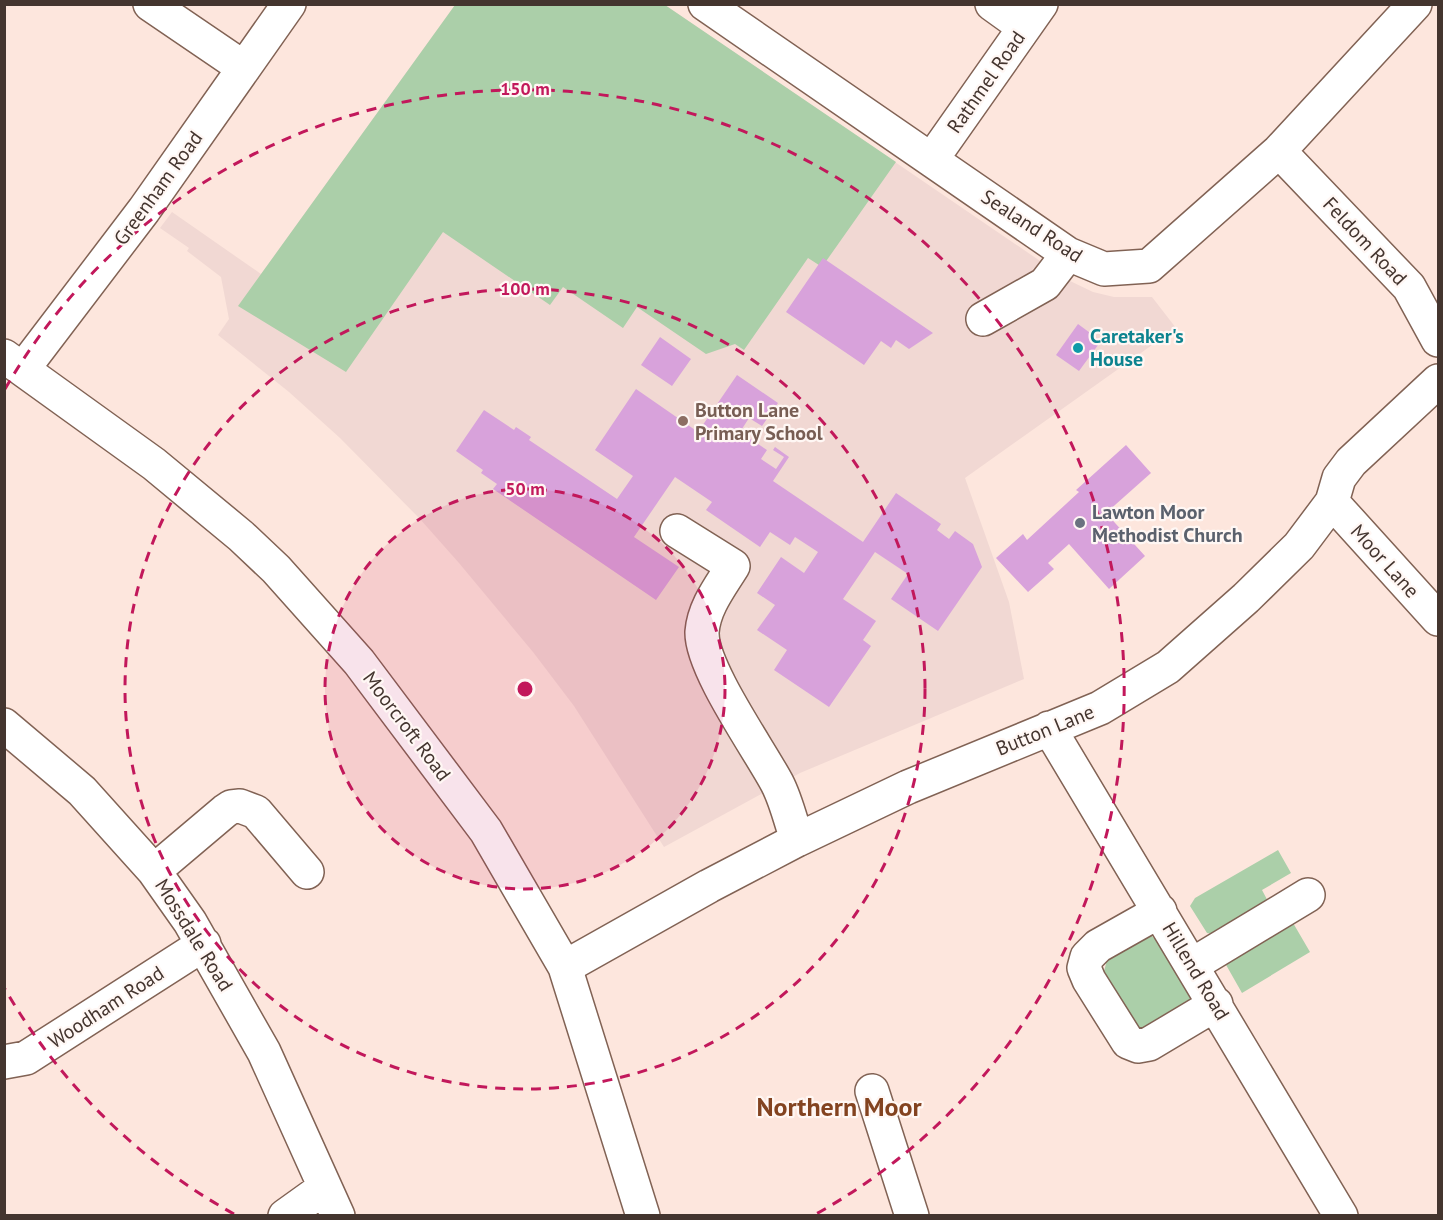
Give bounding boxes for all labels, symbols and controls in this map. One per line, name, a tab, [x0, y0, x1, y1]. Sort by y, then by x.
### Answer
street label: Rathmel Road	[941, 26, 1031, 138]
text: 150 m	[500, 77, 550, 100]
street label: Greenham Road	[108, 126, 208, 250]
street label: Sealand Road	[976, 184, 1088, 268]
street label: Feldom Road	[1317, 191, 1413, 291]
text: 100 m	[500, 277, 550, 300]
place label: Caretaker's House	[1090, 323, 1184, 372]
marker: Caretaker's House	[1071, 341, 1085, 355]
place label: Button Lane Primary School	[695, 397, 823, 446]
marker: Button Lane Primary School	[676, 414, 690, 428]
text: 50 m	[505, 477, 545, 500]
place label: Lawton Moor Methodist Church	[1092, 499, 1243, 548]
marker: Lawton Moor Methodist Church	[1073, 516, 1087, 530]
street label: Moor Lane	[1345, 519, 1425, 603]
street label: Moorcroft Road	[357, 666, 457, 786]
centre of rings	[515, 679, 535, 699]
street label: Button Lane	[992, 699, 1098, 761]
street label: Mossdale Road	[149, 874, 239, 996]
street label: Hillend Road	[1157, 917, 1235, 1025]
street label: Woodham Road	[43, 960, 169, 1054]
district label: Northern Moor	[756, 1090, 922, 1123]

